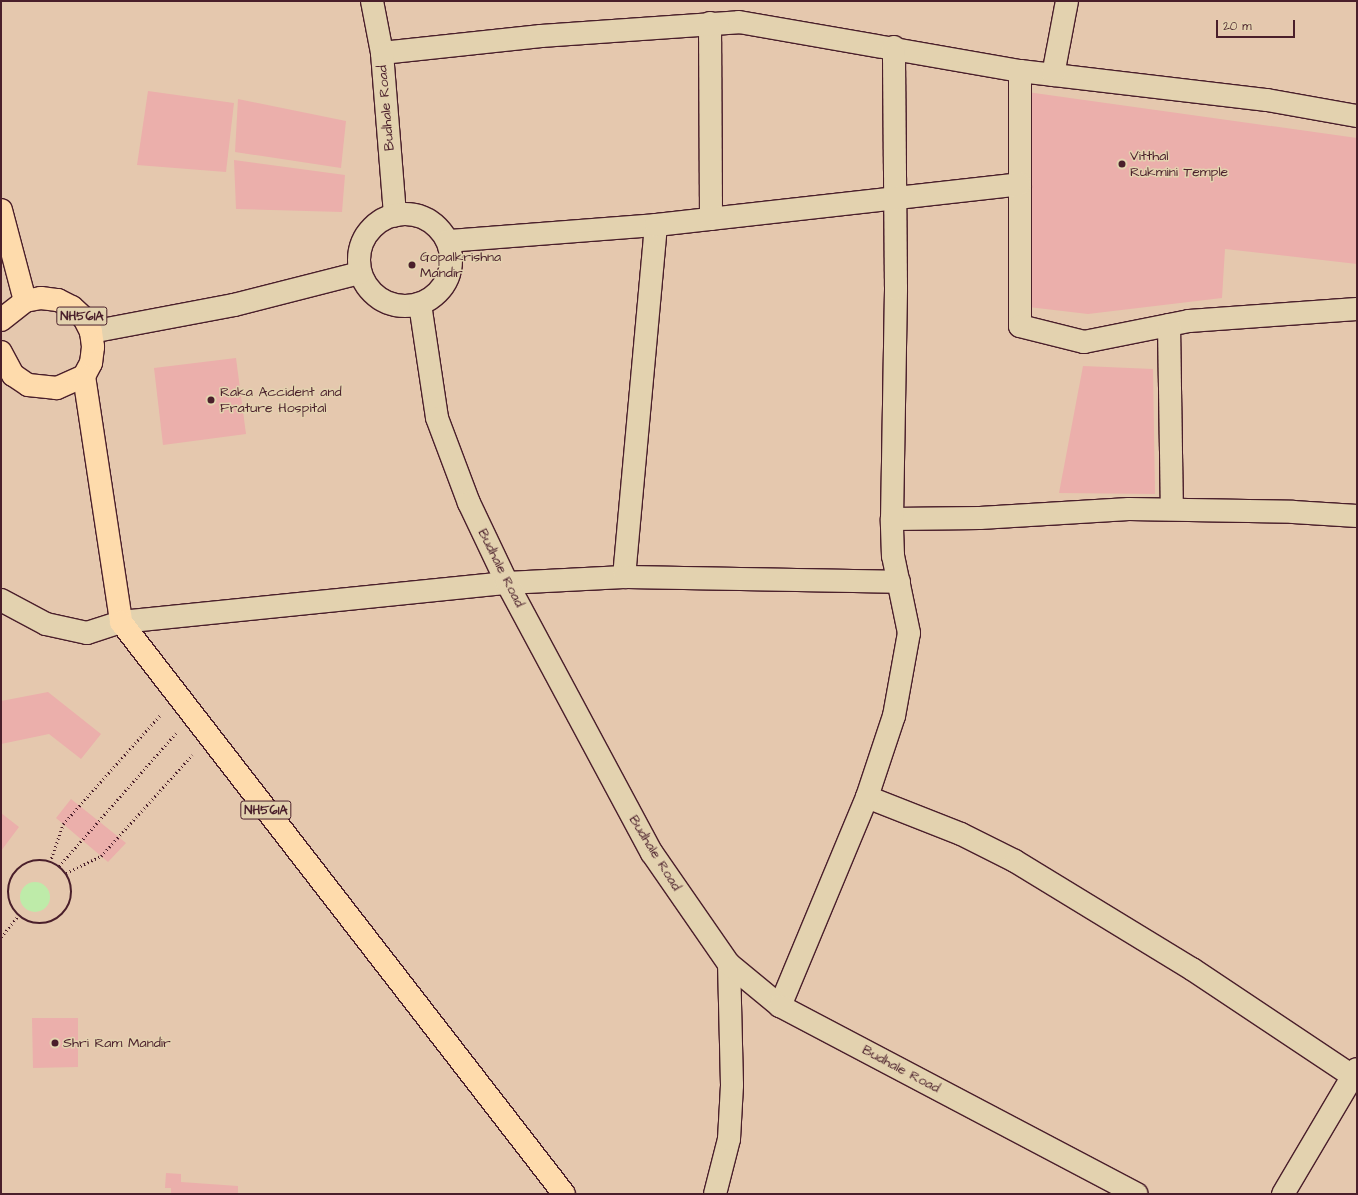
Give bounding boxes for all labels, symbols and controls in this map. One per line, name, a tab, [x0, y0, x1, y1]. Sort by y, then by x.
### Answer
scale bar	[1218, 12, 1297, 38]
text: 20 m	[1223, 18, 1252, 35]
street label: Budhale Road	[374, 65, 398, 151]
place label: Vitthal Rukmini Temple	[1130, 148, 1228, 180]
marker: Vitthal Rukmini Temple	[1117, 159, 1127, 169]
place label: Gopalkrishna Mandir	[420, 249, 501, 282]
marker: Gopalkrishna Mandir	[407, 260, 417, 270]
road number: NH561A	[56, 305, 108, 327]
place label: Raka Accident and Frature Hospital	[220, 384, 342, 416]
marker: Raka Accident and Frature Hospital	[205, 394, 217, 406]
street label: Budhale Road	[474, 526, 528, 610]
road number: NH561A	[240, 799, 292, 821]
street label: Budhale Road	[625, 812, 685, 894]
place label: Shri Ram Mandir	[63, 1035, 171, 1051]
marker: Shri Ram Mandir	[50, 1038, 60, 1048]
street label: Budhale Road	[859, 1041, 943, 1097]

